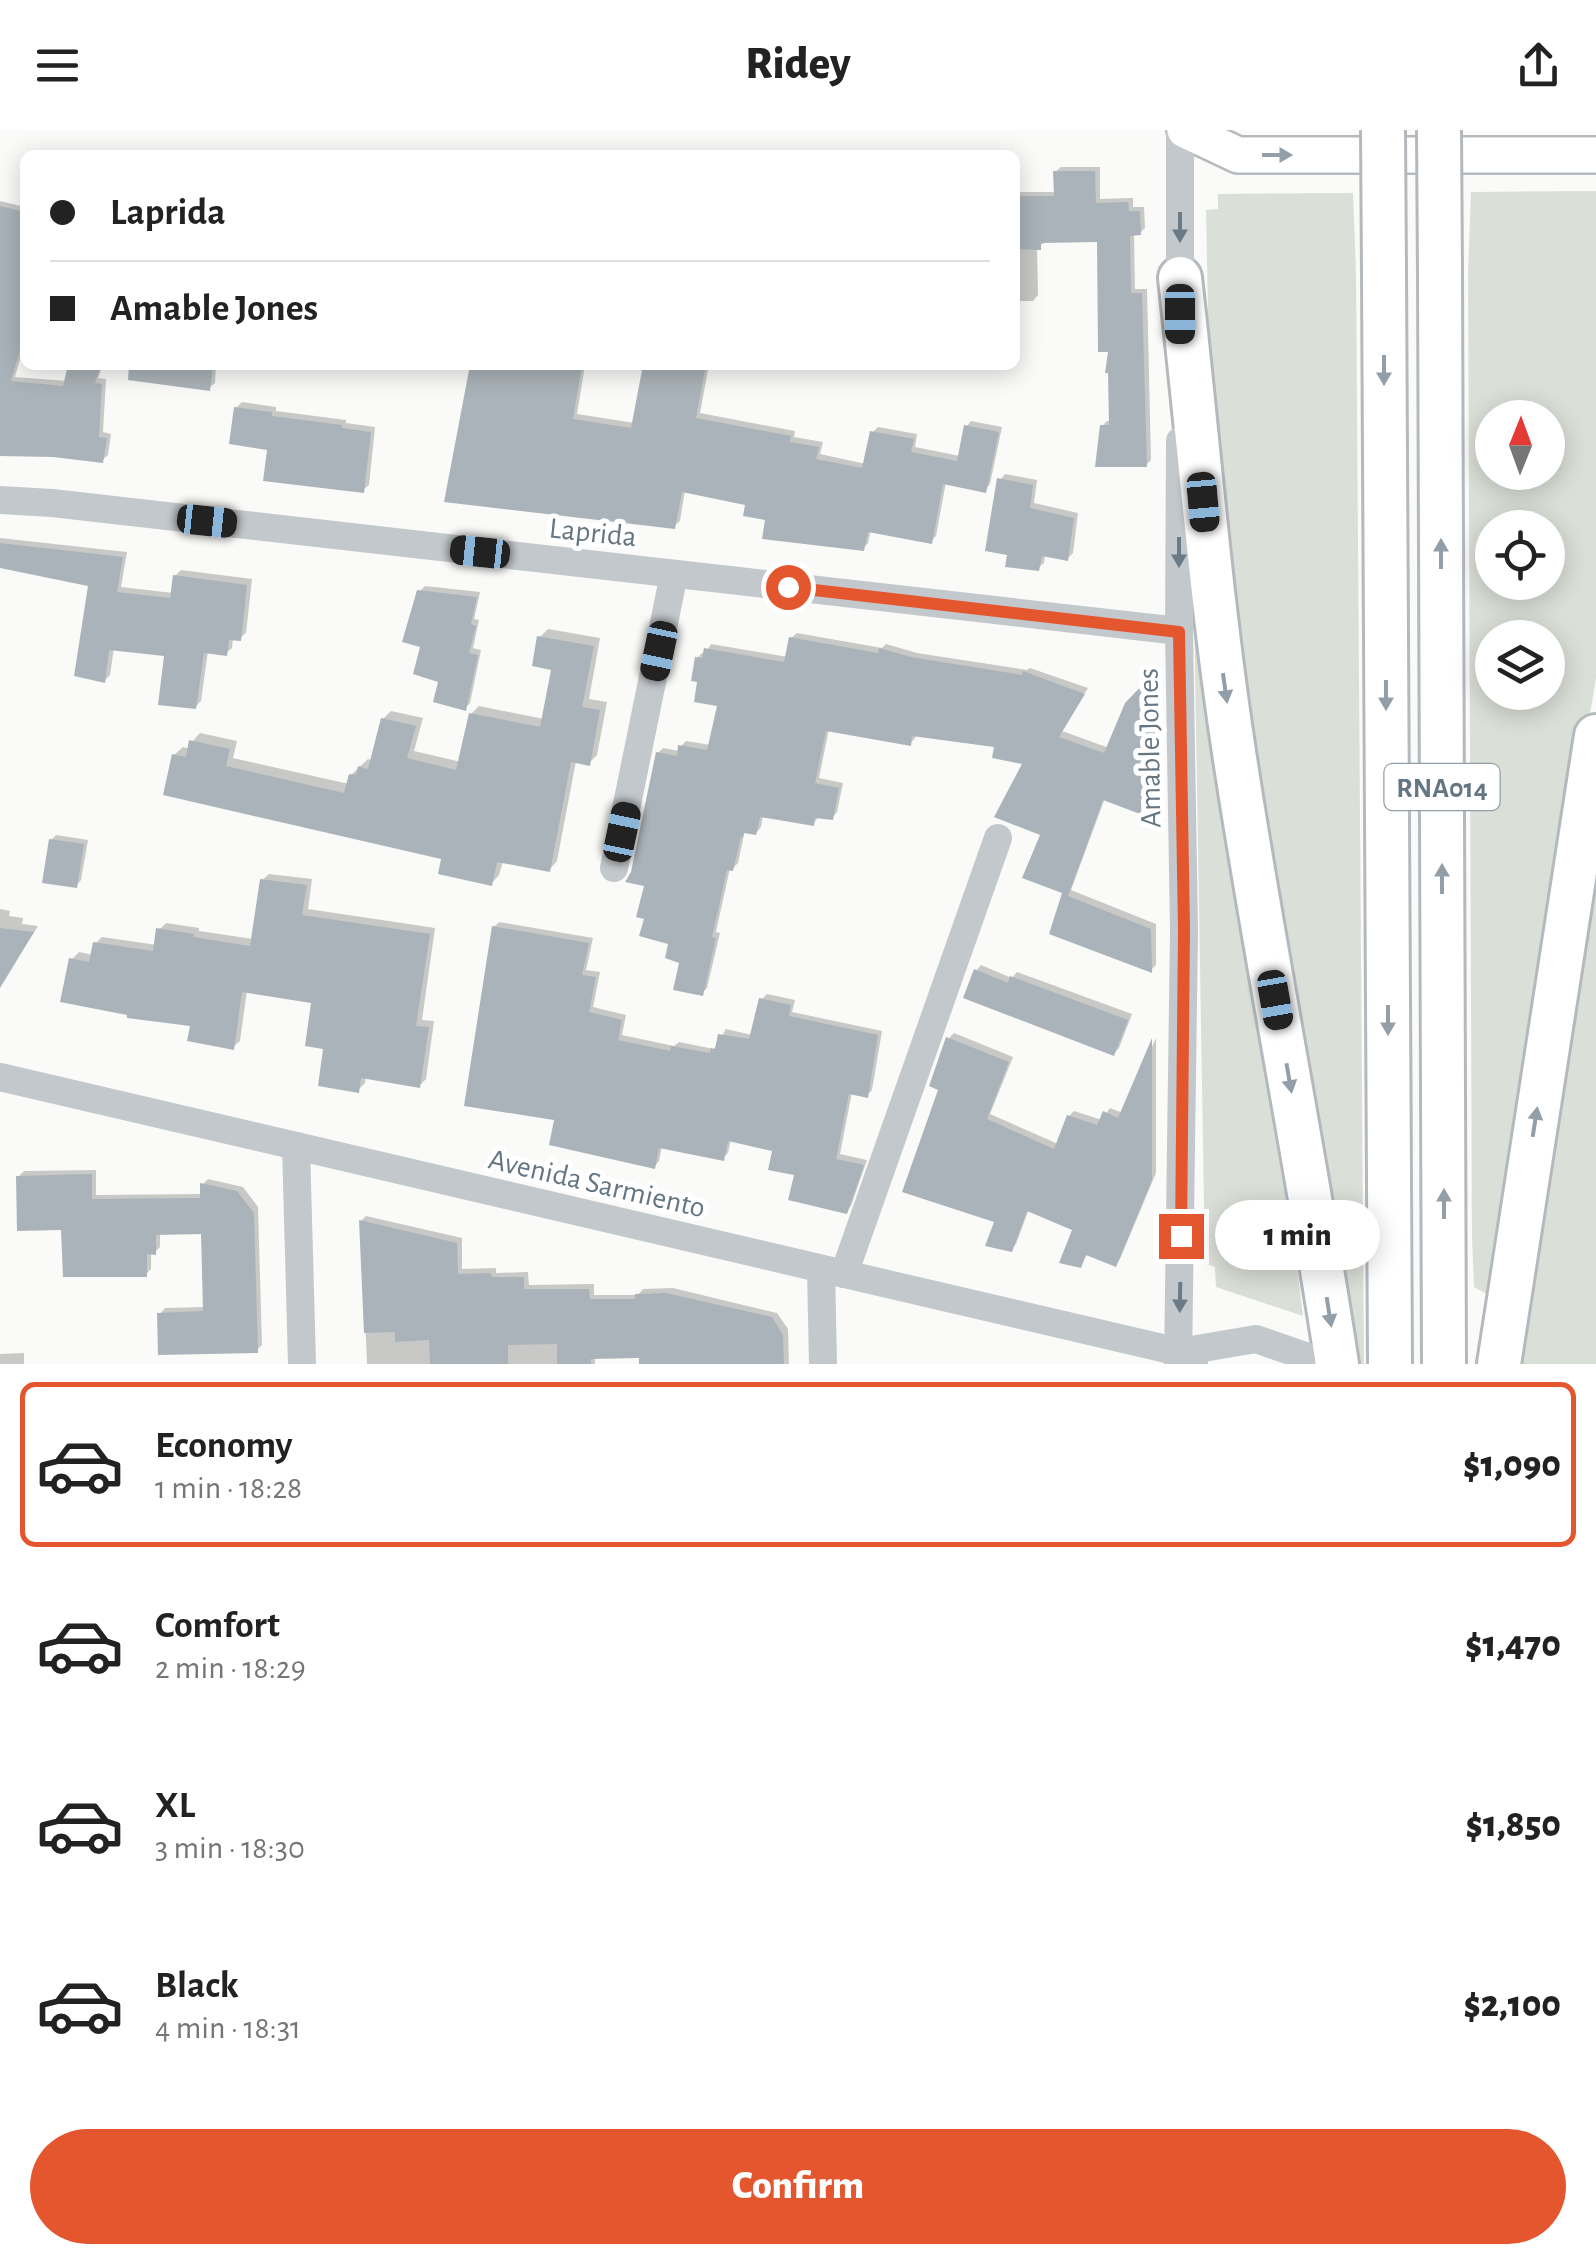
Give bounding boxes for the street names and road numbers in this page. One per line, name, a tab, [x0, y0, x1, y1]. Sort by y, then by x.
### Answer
street label: Laprida	[548, 513, 638, 552]
street label: Amable Jones	[1134, 668, 1166, 828]
road number: RNA014	[1384, 764, 1500, 810]
street label: Avenida Sarmiento	[486, 1144, 708, 1223]

